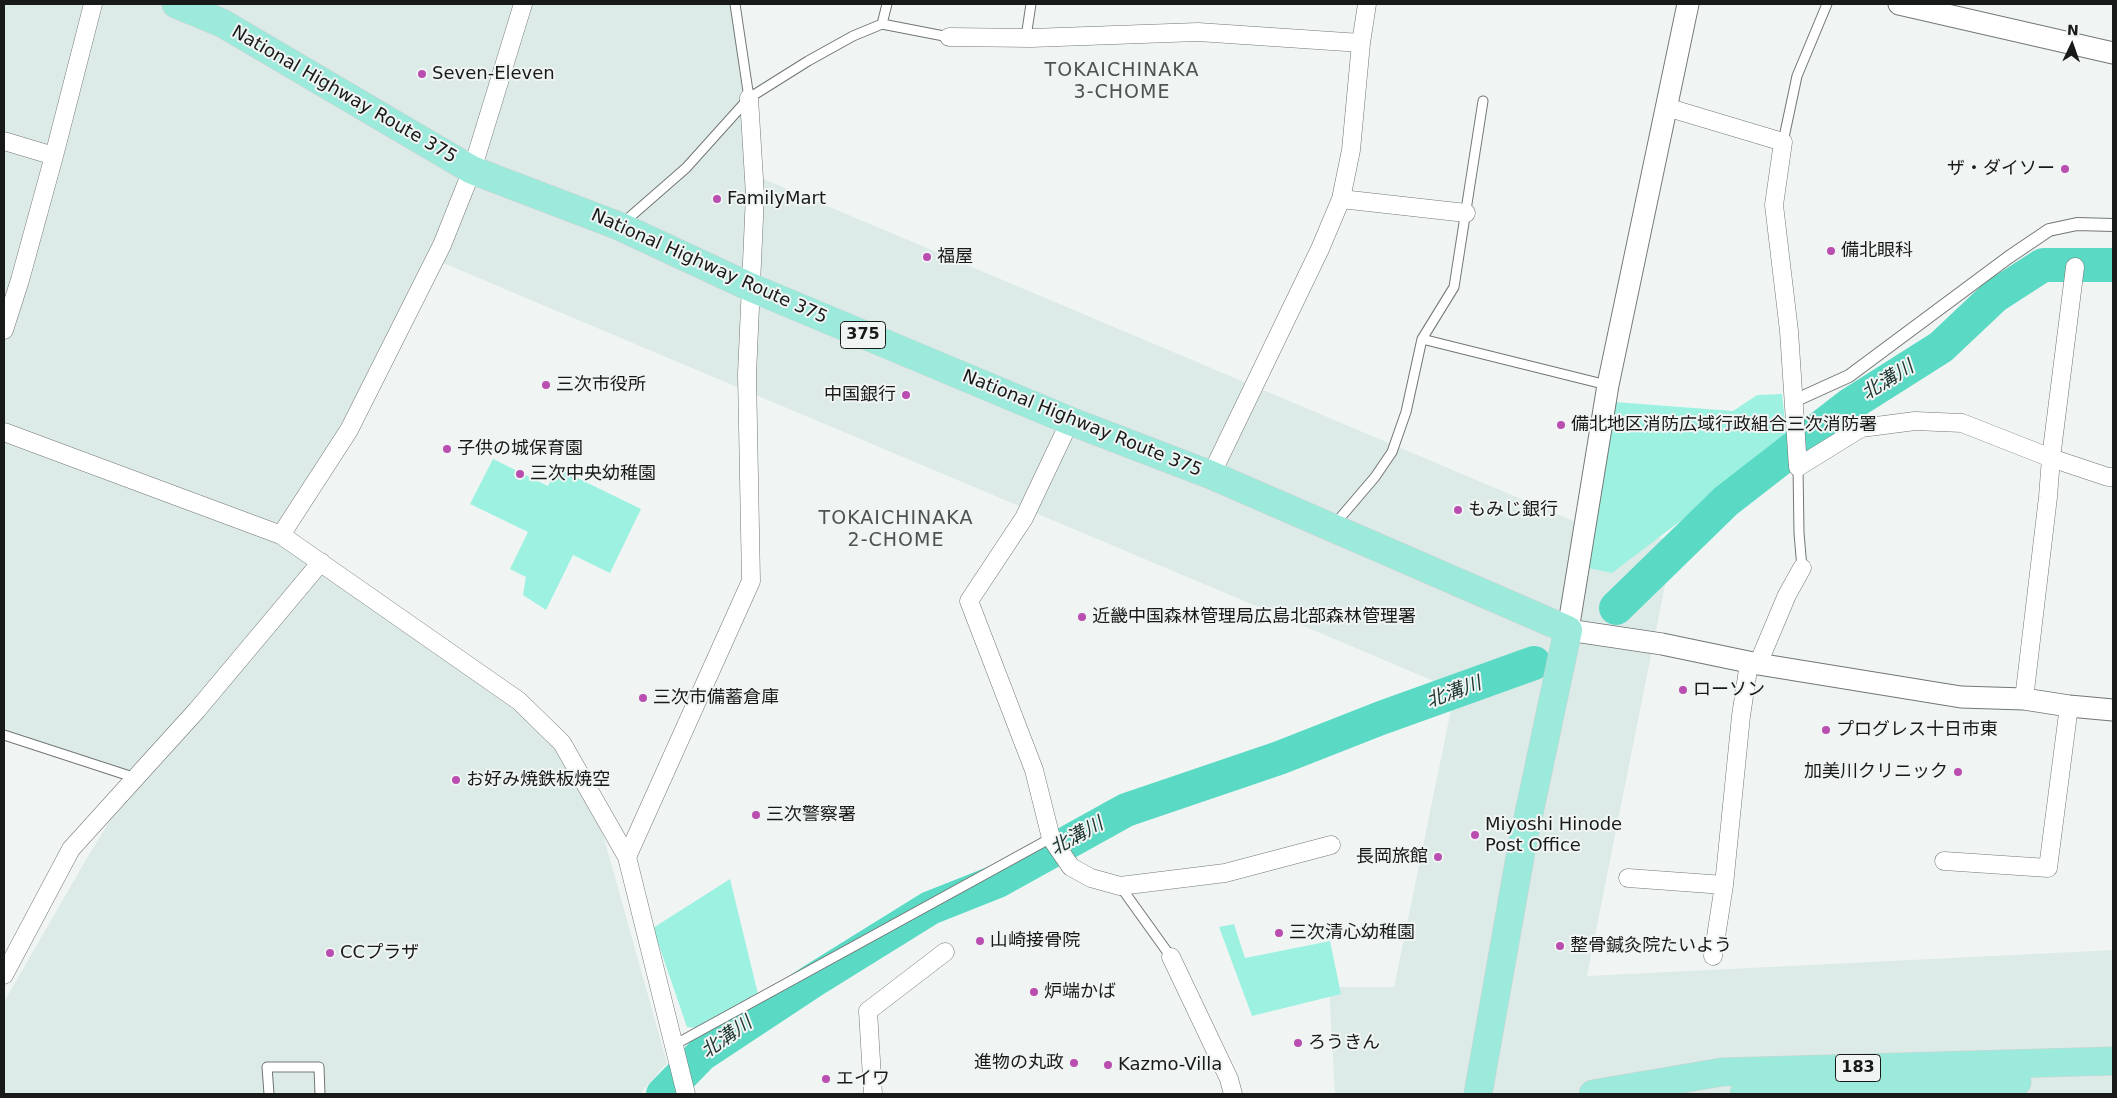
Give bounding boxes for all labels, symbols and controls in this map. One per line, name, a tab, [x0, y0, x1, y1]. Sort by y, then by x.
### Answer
north arrow	[2047, 20, 2097, 70]
street label: National Highway Route 375	[228, 22, 460, 168]
text: N	[2067, 22, 2079, 38]
district label: TOKAICHINAKA 3-CHOME	[1043, 60, 1201, 104]
place label: Seven-Eleven	[432, 63, 555, 85]
marker: Seven-Eleven	[416, 68, 428, 80]
place label: ザ・ダイソー	[1947, 158, 2055, 180]
marker: ザ・ダイソー	[2059, 163, 2071, 175]
place label: FamilyMart	[727, 188, 826, 210]
marker: FamilyMart	[711, 193, 723, 205]
street label: National Highway Route 375	[587, 205, 831, 329]
place label: 備北眼科	[1841, 240, 1913, 262]
marker: 備北眼科	[1825, 245, 1837, 257]
place label: 福屋	[937, 246, 973, 268]
marker: 福屋	[921, 251, 933, 263]
road number: 375	[840, 322, 886, 348]
water label: 北溝川	[1858, 356, 1918, 406]
street label: National Highway Route 375	[959, 366, 1205, 482]
place label: 三次市役所	[556, 374, 646, 396]
marker: 三次市役所	[540, 379, 552, 391]
place label: 中国銀行	[824, 384, 896, 406]
marker: 中国銀行	[900, 389, 912, 401]
place label: 備北地区消防広域行政組合三次消防署	[1571, 414, 1877, 436]
marker: 備北地区消防広域行政組合三次消防署	[1555, 419, 1567, 431]
place label: 子供の城保育園	[457, 438, 583, 460]
marker: 子供の城保育園	[441, 443, 453, 455]
place label: 三次中央幼稚園	[530, 463, 656, 485]
marker: 三次中央幼稚園	[514, 468, 526, 480]
place label: もみじ銀行	[1468, 499, 1558, 521]
marker: もみじ銀行	[1452, 504, 1464, 516]
district label: TOKAICHINAKA 2-CHOME	[817, 508, 975, 552]
place label: 近畿中国森林管理局広島北部森林管理署	[1092, 606, 1416, 628]
marker: 近畿中国森林管理局広島北部森林管理署	[1076, 611, 1088, 623]
water label: 北溝川	[1423, 673, 1485, 713]
place label: ローソン	[1693, 679, 1765, 701]
marker: ローソン	[1677, 684, 1689, 696]
place label: 三次市備蓄倉庫	[653, 687, 779, 709]
marker: 三次市備蓄倉庫	[637, 692, 649, 704]
place label: プログレス十日市東	[1836, 719, 1998, 741]
marker: プログレス十日市東	[1820, 724, 1832, 736]
place label: 加美川クリニック	[1804, 761, 1948, 783]
marker: 加美川クリニック	[1952, 766, 1964, 778]
place label: お好み焼鉄板焼空	[466, 769, 610, 791]
marker: お好み焼鉄板焼空	[450, 774, 462, 786]
place label: 三次警察署	[766, 804, 856, 826]
marker: 三次警察署	[750, 809, 762, 821]
water label: 北溝川	[1047, 813, 1107, 861]
place label: Miyoshi Hinode Post Office	[1485, 814, 1622, 856]
marker: Miyoshi Hinode Post Office	[1469, 829, 1481, 841]
place label: 長岡旅館	[1356, 846, 1428, 868]
marker: 長岡旅館	[1432, 851, 1444, 863]
place label: 三次清心幼稚園	[1289, 922, 1415, 944]
marker: 三次清心幼稚園	[1273, 927, 1285, 939]
place label: 山崎接骨院	[990, 930, 1080, 952]
marker: 山崎接骨院	[974, 935, 986, 947]
place label: 整骨鍼灸院たいよう	[1570, 935, 1732, 957]
marker: 整骨鍼灸院たいよう	[1554, 940, 1566, 952]
place label: CCプラザ	[340, 942, 419, 964]
marker: CCプラザ	[324, 947, 336, 959]
place label: 炉端かば	[1044, 981, 1116, 1003]
marker: 炉端かば	[1028, 986, 1040, 998]
water label: 北溝川	[697, 1012, 757, 1064]
place label: ろうきん	[1308, 1032, 1380, 1054]
marker: ろうきん	[1292, 1037, 1304, 1049]
place label: 進物の丸政	[974, 1052, 1064, 1074]
place label: Kazmo-Villa	[1118, 1054, 1222, 1076]
road number: 183	[1836, 1054, 1880, 1082]
marker: 進物の丸政	[1068, 1057, 1080, 1069]
marker: Kazmo-Villa	[1102, 1059, 1114, 1071]
place label: エイワ	[836, 1068, 890, 1090]
marker: エイワ	[820, 1073, 832, 1085]

